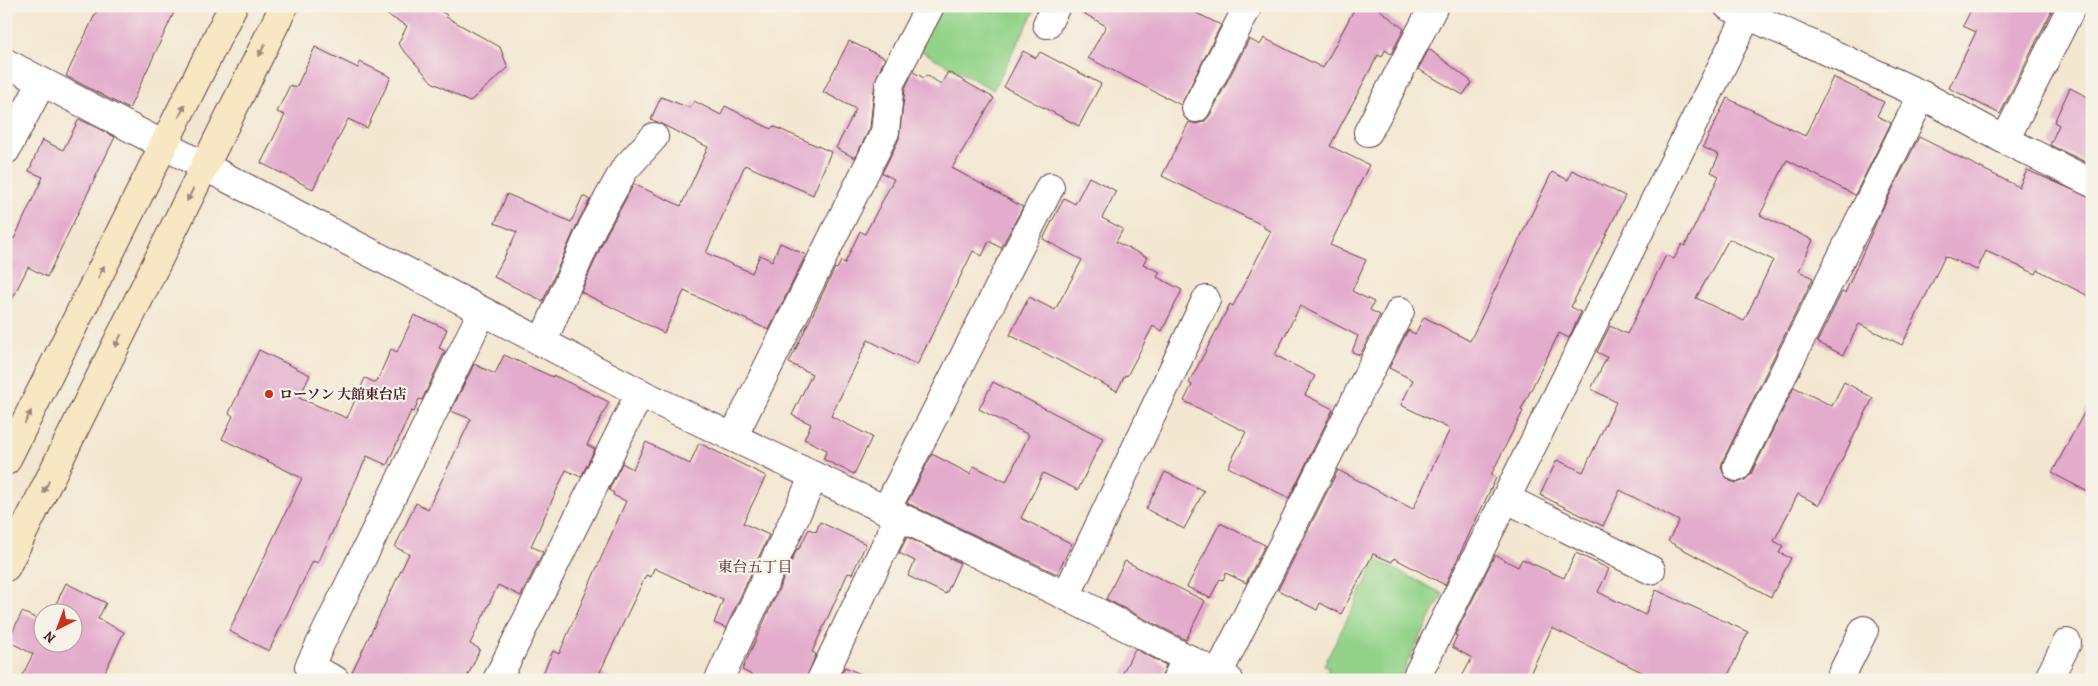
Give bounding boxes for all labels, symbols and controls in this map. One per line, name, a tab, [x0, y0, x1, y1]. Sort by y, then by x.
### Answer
one-way arrow	[258, 43, 266, 57]
one-way arrow	[178, 104, 186, 118]
one-way arrow	[186, 188, 194, 203]
one-way arrow	[97, 265, 105, 279]
one-way arrow	[114, 334, 122, 348]
place label: ローソン 大館東台店	[279, 385, 407, 404]
marker: ローソン 大館東台店	[263, 388, 275, 400]
one-way arrow	[24, 410, 32, 424]
one-way arrow	[42, 480, 50, 494]
district label: 東台五丁目	[717, 557, 793, 577]
north arrow	[32, 604, 82, 654]
text: N	[39, 627, 60, 648]

